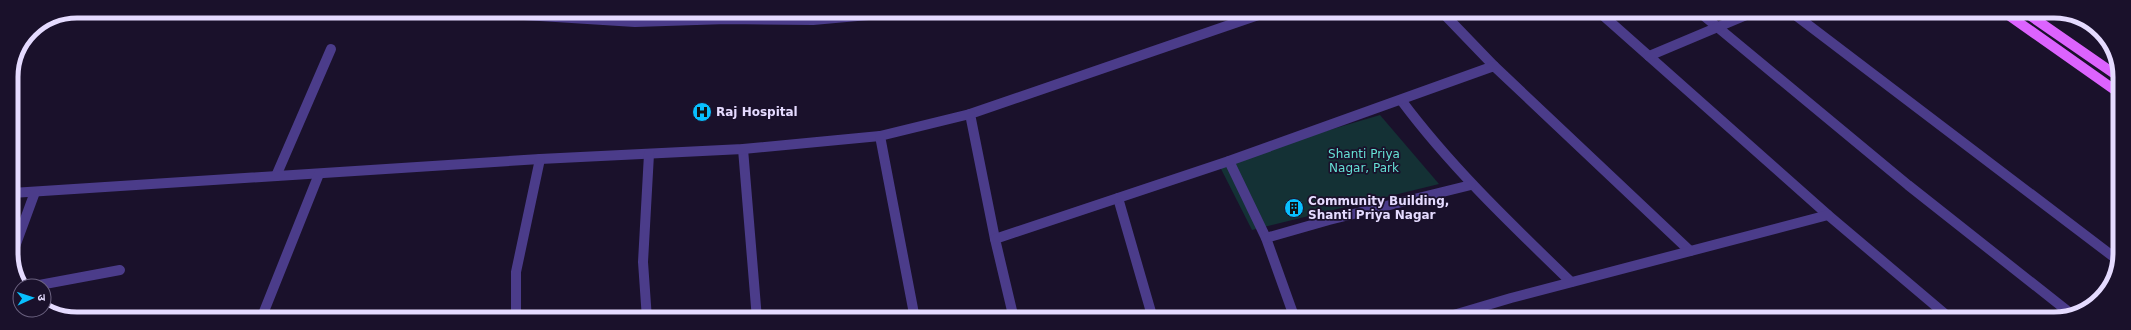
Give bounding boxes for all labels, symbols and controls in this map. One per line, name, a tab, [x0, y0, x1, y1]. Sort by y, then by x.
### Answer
hospital icon: Raj Hospital	[691, 101, 713, 123]
place label: Raj Hospital	[716, 105, 798, 119]
park label: Shanti Priya Nagar, Park	[1328, 147, 1400, 175]
place label: Community Building, Shanti Priya Nagar	[1308, 194, 1449, 222]
building icon: Community Building, Shanti Priya Nagar	[1283, 197, 1305, 219]
north arrow	[12, 278, 52, 318]
text: उ	[35, 294, 48, 302]

